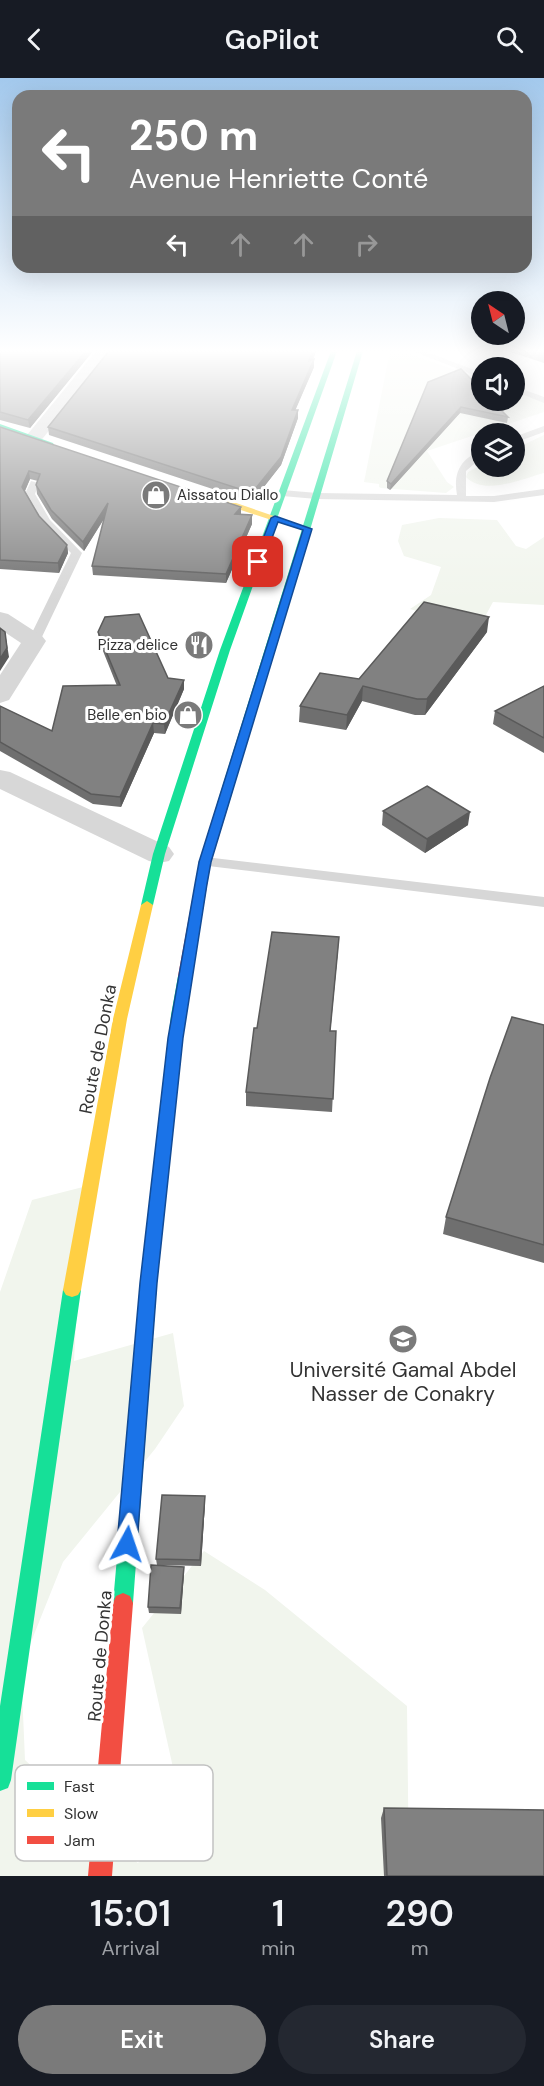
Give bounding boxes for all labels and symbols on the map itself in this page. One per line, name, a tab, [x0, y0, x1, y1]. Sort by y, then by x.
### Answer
north arrow	[471, 291, 525, 345]
shop icon: Aissatou Diallo	[140, 479, 172, 511]
place label: Aissatou Diallo	[177, 485, 278, 505]
pin	[232, 536, 283, 587]
restaurant icon: Pizza delice	[183, 629, 215, 661]
place label: Pizza delice	[98, 635, 178, 655]
shop icon: Belle en bio	[172, 699, 204, 731]
place label: Belle en bio	[87, 705, 167, 725]
street label: Route de Donka	[74, 982, 122, 1116]
school or university icon: Université Gamal Abdel Nasser de Conakry	[387, 1323, 419, 1355]
place label: Université Gamal Abdel Nasser de Conakry	[290, 1356, 516, 1408]
position arrow	[95, 1512, 159, 1576]
street label: Route de Donka	[82, 1589, 118, 1723]
legend	[15, 1765, 213, 1861]
text: Fast	[64, 1776, 95, 1797]
text: Slow	[64, 1803, 98, 1824]
text: Jam	[64, 1830, 95, 1851]

